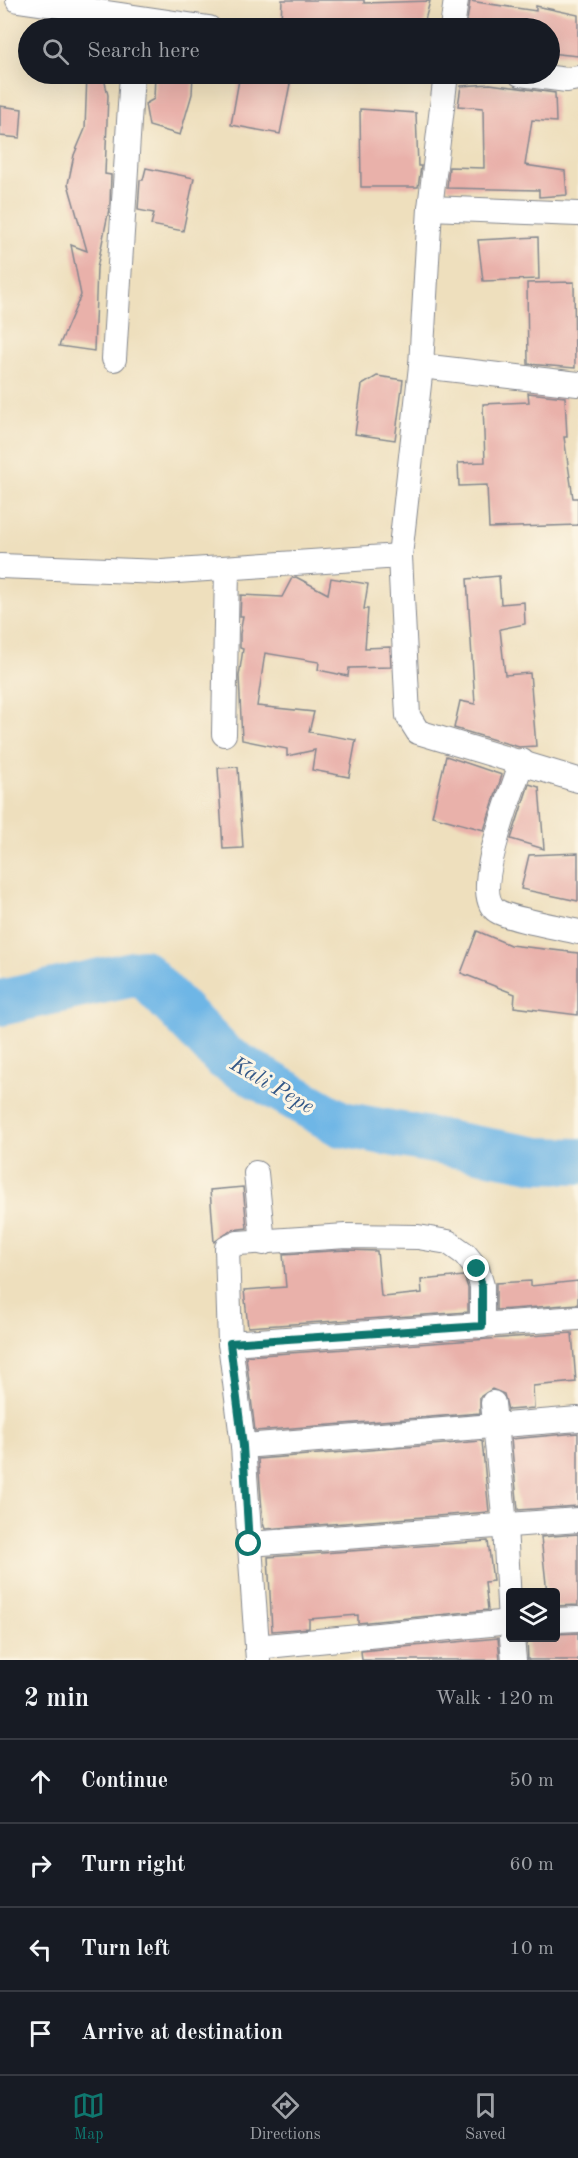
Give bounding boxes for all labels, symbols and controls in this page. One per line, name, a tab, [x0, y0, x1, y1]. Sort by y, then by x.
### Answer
search box	[18, 18, 560, 84]
icon: search	[39, 35, 72, 68]
text: Search here	[87, 40, 200, 62]
water label: Kali Pepe	[226, 1053, 318, 1118]
route end	[463, 1255, 489, 1281]
route start	[235, 1530, 261, 1556]
map controls	[506, 1588, 560, 1642]
button: layers	[506, 1588, 560, 1642]
text: 2 min	[24, 1686, 89, 1712]
text: Walk · 120 m	[435, 1689, 554, 1709]
icon: ahead	[24, 1765, 57, 1798]
text: Continue	[81, 1770, 168, 1792]
text: 50 m	[509, 1771, 554, 1791]
icon: right	[24, 1849, 57, 1882]
text: Turn right	[81, 1854, 185, 1876]
text: 60 m	[509, 1855, 554, 1875]
icon: left	[24, 1933, 57, 1966]
text: Turn left	[81, 1938, 170, 1960]
text: 10 m	[509, 1939, 554, 1959]
icon: arrive	[24, 2017, 57, 2050]
text: Arrive at destination	[81, 2022, 283, 2044]
tab: Map	[72, 2089, 105, 2145]
tab: Directions	[250, 2089, 321, 2145]
tab: Saved	[465, 2089, 506, 2145]

